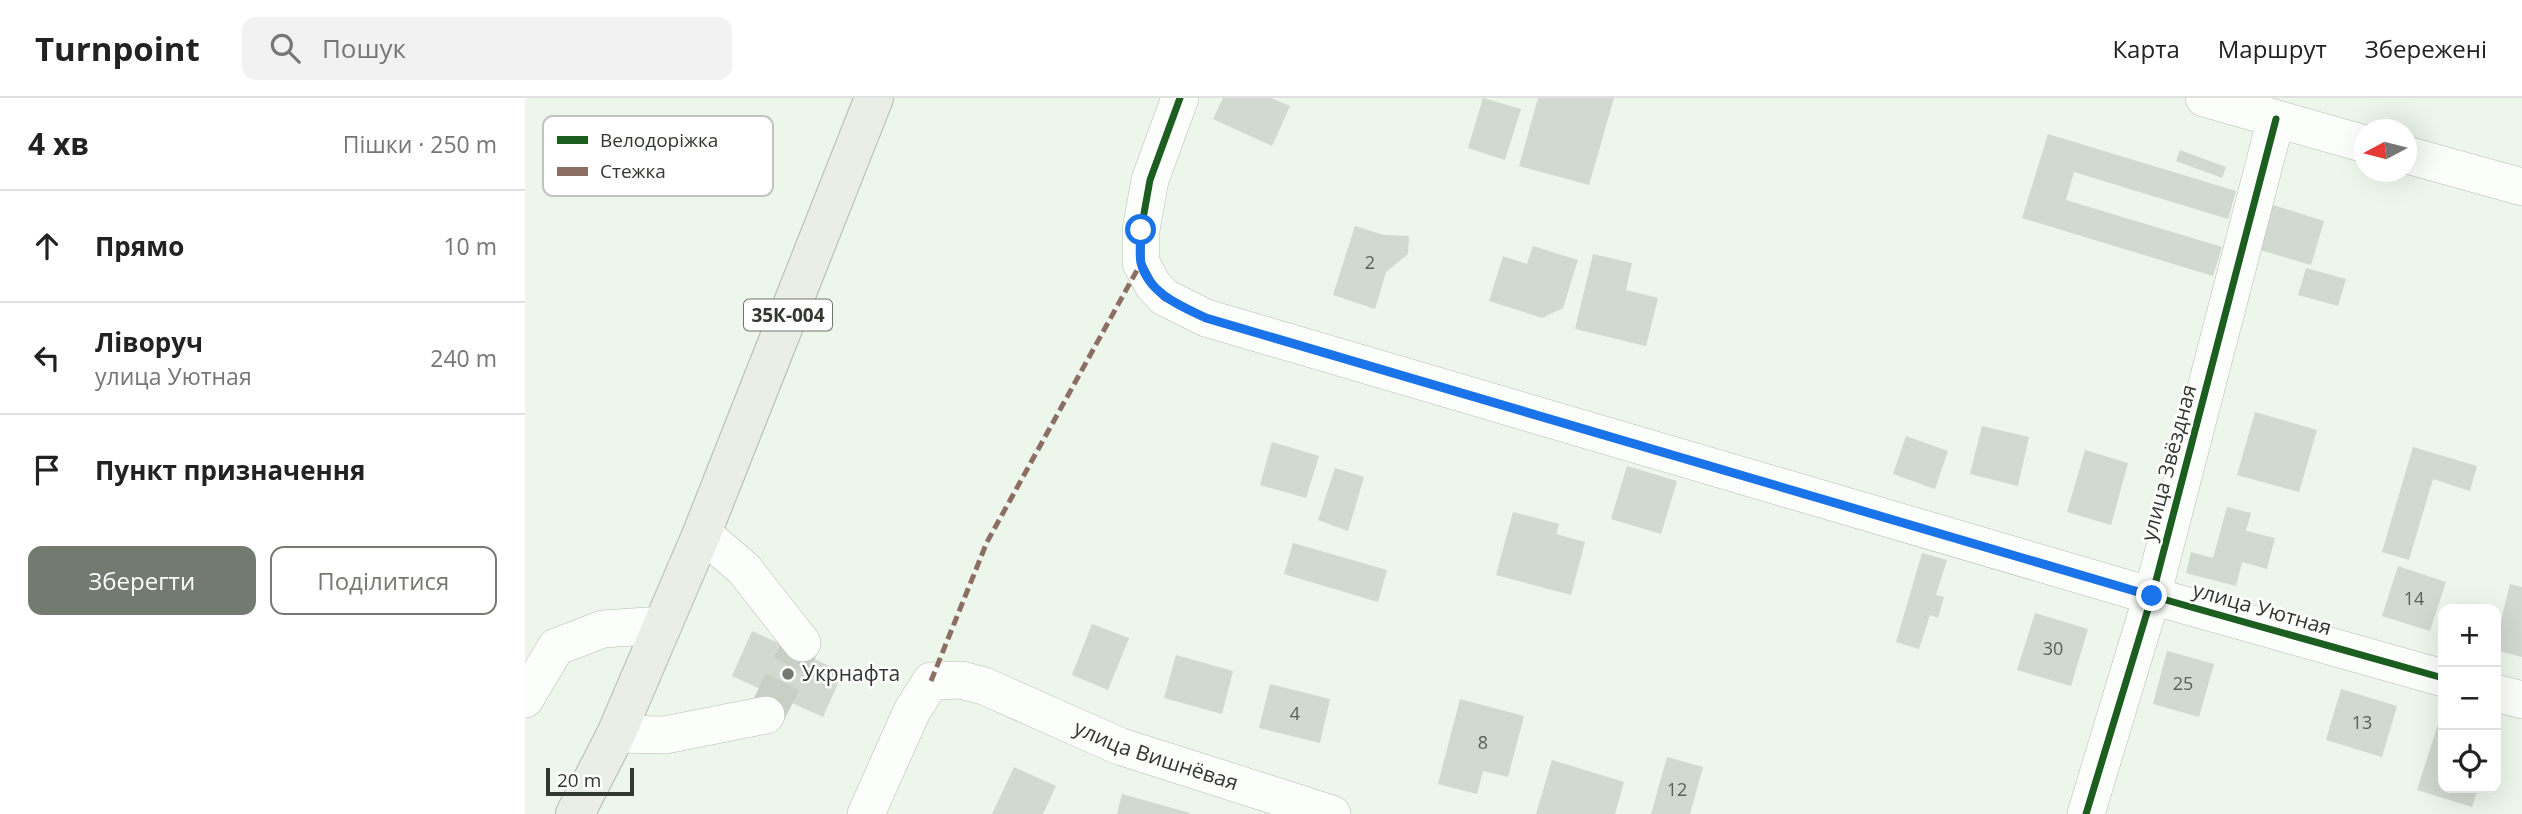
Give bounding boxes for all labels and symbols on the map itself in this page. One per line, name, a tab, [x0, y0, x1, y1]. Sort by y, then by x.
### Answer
legend	[543, 116, 773, 196]
north arrow	[2354, 119, 2417, 182]
text: Велодоріжка	[600, 127, 718, 153]
text: Стежка	[600, 158, 666, 184]
route start	[1125, 214, 1156, 245]
house number: 2	[1365, 250, 1375, 274]
road number: 35К-004	[744, 300, 832, 330]
street label: улица Звёздная	[2134, 381, 2202, 544]
street label: улица Уютная	[2190, 575, 2335, 641]
route end	[2136, 580, 2167, 611]
house number: 14	[2404, 586, 2424, 610]
house number: 30	[2043, 636, 2063, 660]
place label: Укрнафта	[802, 659, 900, 687]
marker: Укрнафта	[780, 666, 796, 682]
house number: 25	[2173, 671, 2193, 695]
house number: 4	[1290, 701, 1300, 725]
house number: 13	[2352, 710, 2372, 734]
street label: улица Вишнёвая	[1070, 713, 1242, 796]
house number: 8	[1478, 730, 1488, 754]
scale bar	[546, 765, 633, 797]
house number: 12	[1667, 777, 1687, 801]

